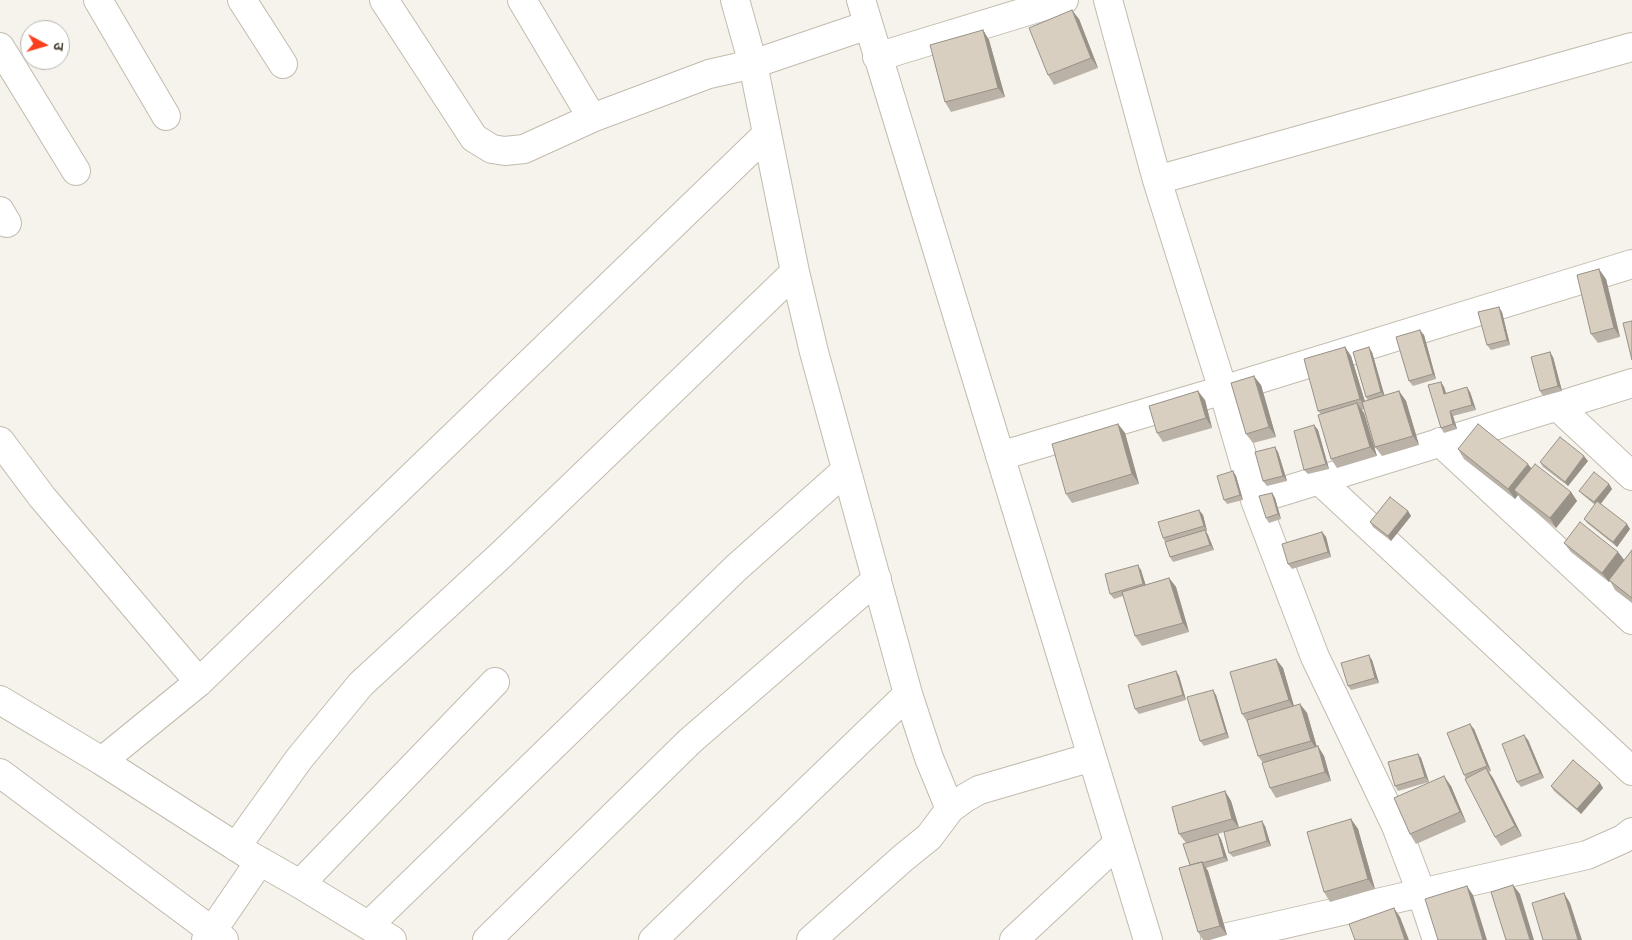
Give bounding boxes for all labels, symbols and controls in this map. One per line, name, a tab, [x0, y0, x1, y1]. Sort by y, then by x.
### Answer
north arrow	[20, 20, 70, 70]
text: उ	[50, 41, 68, 51]

